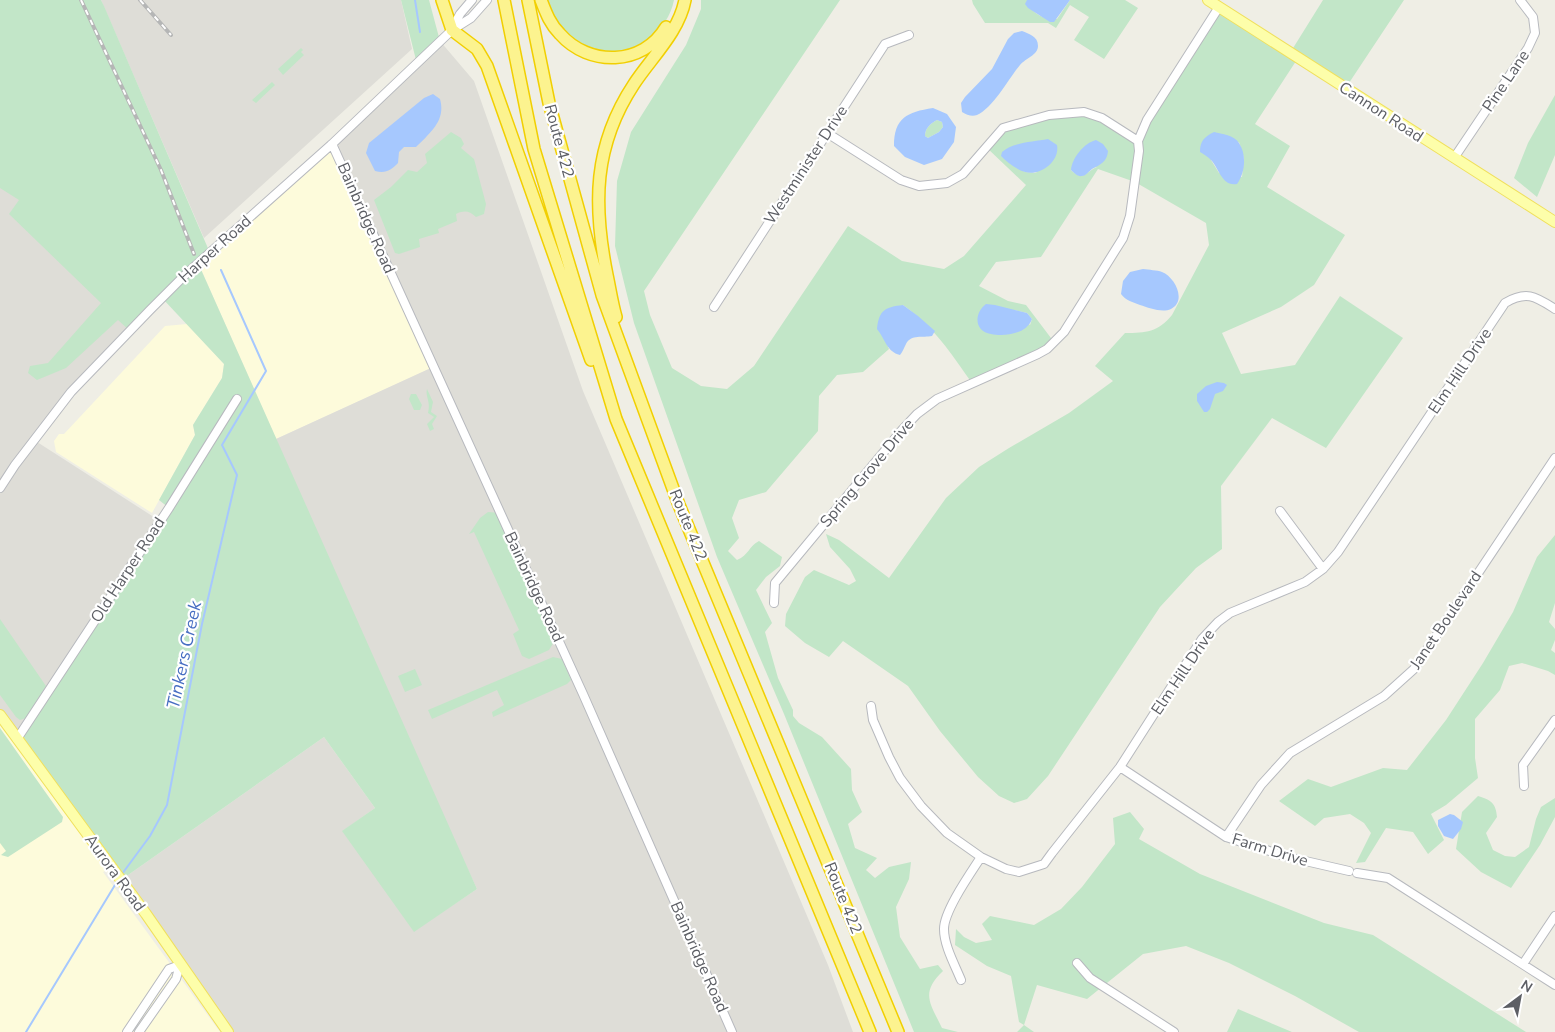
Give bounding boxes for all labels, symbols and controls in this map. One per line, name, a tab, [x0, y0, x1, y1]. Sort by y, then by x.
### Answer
street label: Pine Lane	[1477, 46, 1535, 116]
street label: Cannon Road	[1335, 77, 1427, 147]
street label: Westminister Drive	[759, 101, 853, 229]
street label: Route 422	[539, 102, 579, 180]
street label: Bainbridge Road	[332, 159, 400, 277]
street label: Harper Road	[174, 210, 256, 288]
street label: Elm Hill Drive	[1423, 324, 1497, 418]
street label: Spring Grove Drive	[815, 414, 919, 532]
street label: Route 422	[664, 486, 712, 564]
street label: Old Harper Road	[86, 513, 170, 627]
street label: Bainbridge Road	[499, 528, 569, 646]
street label: Janet Boulevard	[1404, 566, 1487, 674]
water label: Tinkers Creek	[161, 598, 207, 711]
street label: Elm Hill Drive	[1146, 625, 1220, 719]
street label: Farm Drive	[1229, 828, 1311, 872]
street label: Aurora Road	[79, 830, 151, 916]
street label: Route 422	[819, 859, 867, 937]
street label: Bainbridge Road	[665, 898, 733, 1016]
north arrow	[1495, 972, 1545, 1022]
text: N	[1517, 976, 1536, 997]

